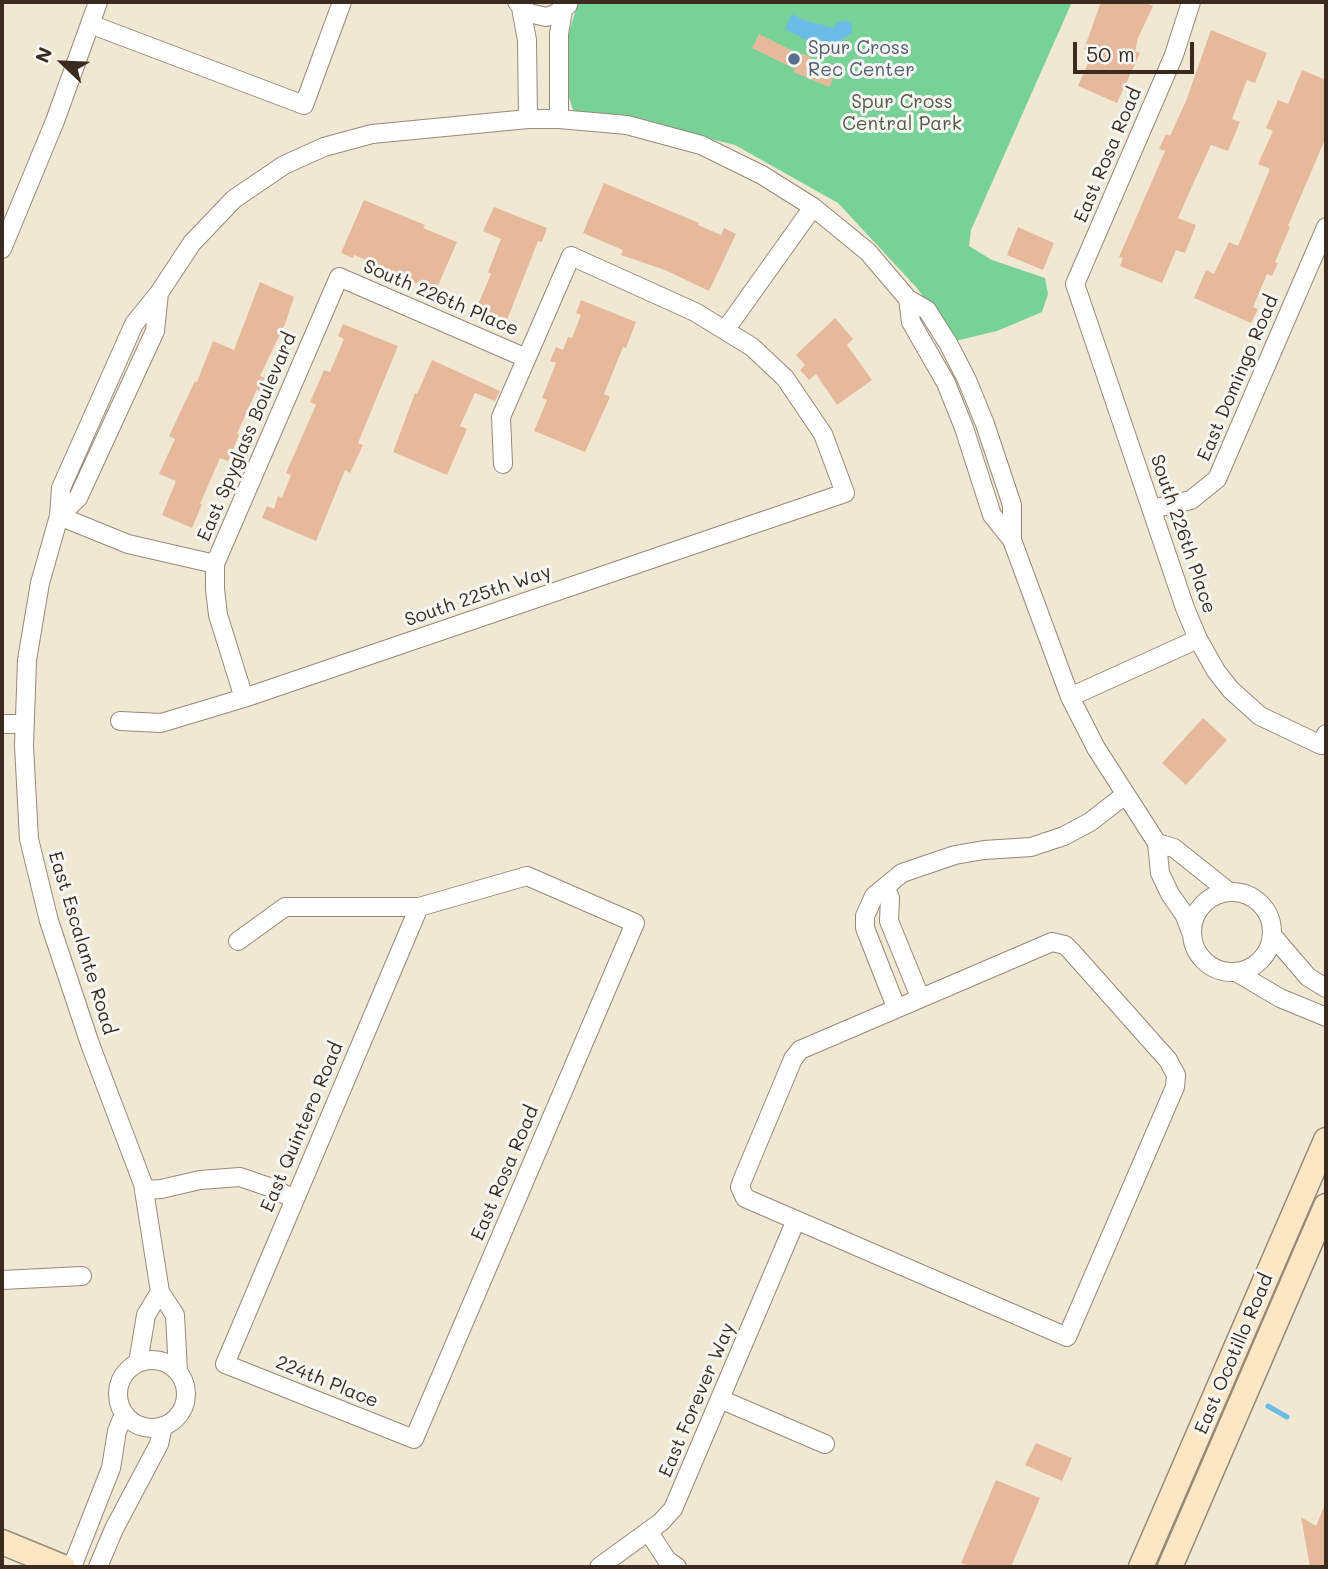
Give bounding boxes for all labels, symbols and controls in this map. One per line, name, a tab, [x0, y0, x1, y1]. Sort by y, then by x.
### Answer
north arrow	[28, 28, 98, 98]
scale bar	[1076, 28, 1197, 72]
place label: Spur Cross Rec Center	[808, 37, 915, 81]
text: 50 m	[1086, 40, 1135, 67]
text: N	[29, 43, 58, 66]
marker: Spur Cross Rec Center	[786, 51, 802, 67]
street label: East Rosa Road	[1069, 84, 1147, 226]
park label: Spur Cross Central Park	[842, 91, 962, 135]
street label: South 226th Place	[360, 255, 522, 341]
street label: East Domingo Road	[1193, 292, 1283, 464]
street label: East Spyglass Boulevard	[193, 329, 301, 545]
street label: South 226th Place	[1145, 452, 1221, 616]
street label: South 225th Way	[402, 560, 554, 632]
street label: East Escalante Road	[43, 849, 121, 1037]
street label: East Quintero Road	[256, 1039, 348, 1215]
street label: East Rosa Road	[466, 1102, 544, 1244]
street label: East Ocotillo Road	[1190, 1270, 1278, 1438]
street label: East Forever Way	[654, 1319, 740, 1481]
street label: 224th Place	[272, 1351, 382, 1413]

